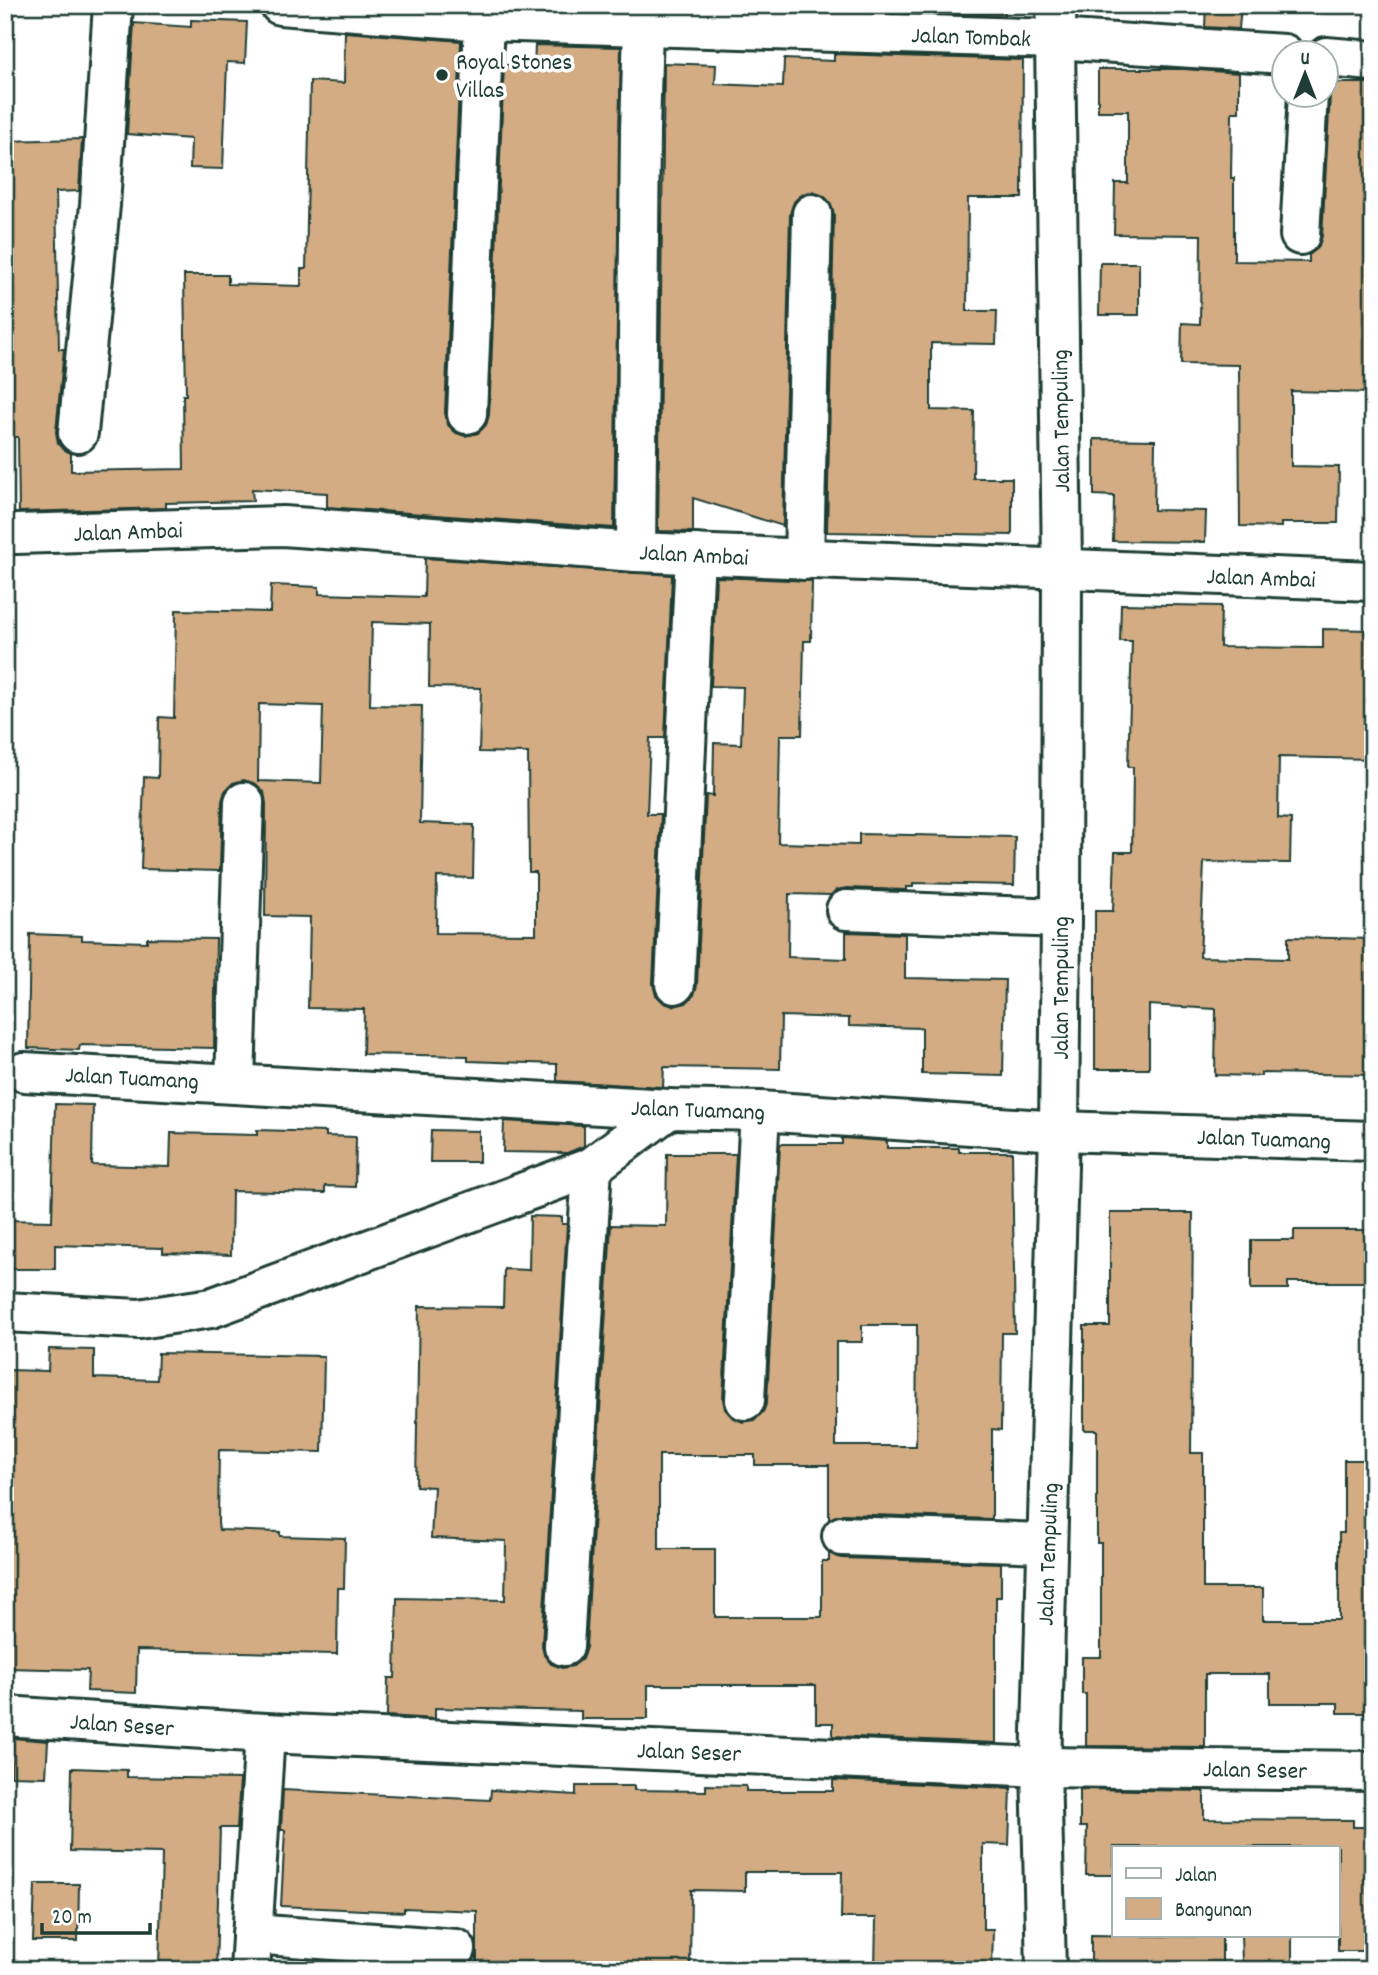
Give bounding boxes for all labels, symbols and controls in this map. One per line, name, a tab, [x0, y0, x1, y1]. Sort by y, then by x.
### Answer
street label: Jalan Tombak	[911, 20, 1031, 58]
north arrow	[1270, 38, 1340, 108]
place label: Royal Stones Villas	[456, 47, 572, 109]
text: U	[1300, 47, 1310, 74]
marker: Royal Stones Villas	[434, 67, 450, 83]
street label: Jalan Tempuling	[1045, 349, 1081, 493]
street label: Jalan Ambai	[73, 515, 183, 553]
street label: Jalan Ambai	[638, 537, 749, 577]
street label: Jalan Ambai	[1206, 561, 1316, 599]
street label: Jalan Tempuling	[1046, 916, 1080, 1060]
street label: Jalan Tuamang	[64, 1060, 200, 1100]
street label: Jalan Tuamang	[630, 1093, 765, 1131]
street label: Jalan Tuamang	[1196, 1122, 1331, 1160]
street label: Jalan Tempuling	[1031, 1482, 1069, 1626]
street label: Jalan Seser	[69, 1706, 175, 1748]
street label: Jalan Seser	[636, 1735, 742, 1773]
street label: Jalan Seser	[1203, 1754, 1307, 1790]
legend	[1112, 1846, 1340, 1937]
text: Jalan	[1175, 1862, 1217, 1892]
scale bar	[42, 1891, 150, 1935]
text: Bangunan	[1175, 1897, 1252, 1927]
text: 20 m	[52, 1904, 92, 1934]

